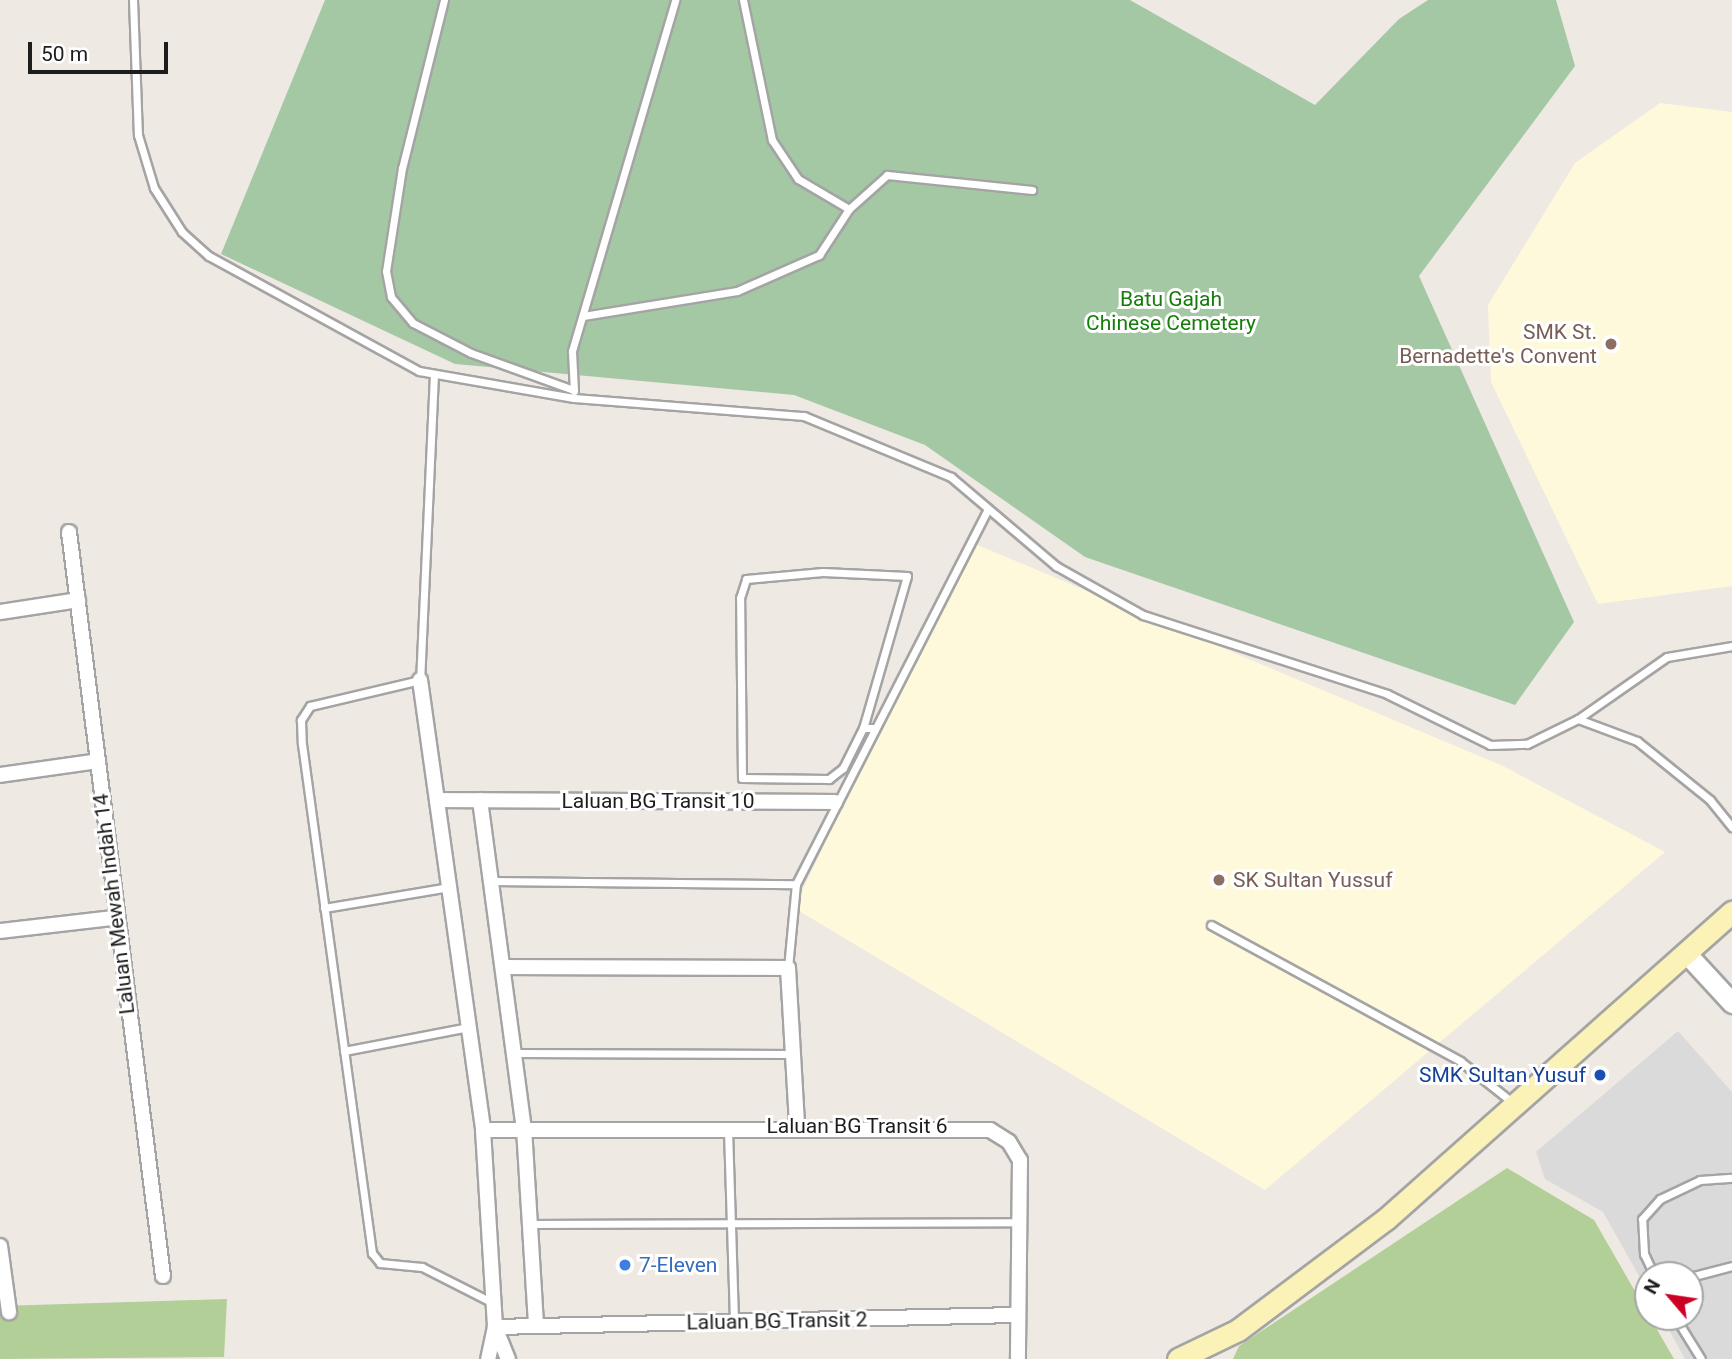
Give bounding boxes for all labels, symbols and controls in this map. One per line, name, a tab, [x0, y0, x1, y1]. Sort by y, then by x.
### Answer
scale bar	[32, 28, 172, 72]
text: 50 m	[41, 42, 88, 66]
park label: Batu Gajah Chinese Cemetery	[1086, 286, 1256, 336]
place label: SMK St. Bernadette's Convent	[1399, 319, 1597, 369]
marker: SMK St. Bernadette's Convent	[1603, 336, 1619, 352]
street label: Laluan BG Transit 10	[561, 788, 755, 814]
street label: Laluan Mewah Indah 14	[88, 792, 140, 1016]
place label: SK Sultan Yussuf	[1233, 867, 1392, 893]
marker: SK Sultan Yussuf	[1211, 872, 1227, 888]
place label: SMK Sultan Yusuf	[1419, 1062, 1586, 1088]
marker: SMK Sultan Yusuf	[1592, 1067, 1608, 1083]
street label: Laluan BG Transit 6	[766, 1113, 948, 1139]
place label: 7-Eleven	[639, 1252, 717, 1278]
marker: 7-Eleven	[617, 1257, 633, 1273]
north arrow	[1634, 1261, 1704, 1331]
text: N	[1639, 1275, 1665, 1298]
street label: Laluan BG Transit 2	[686, 1307, 868, 1335]

